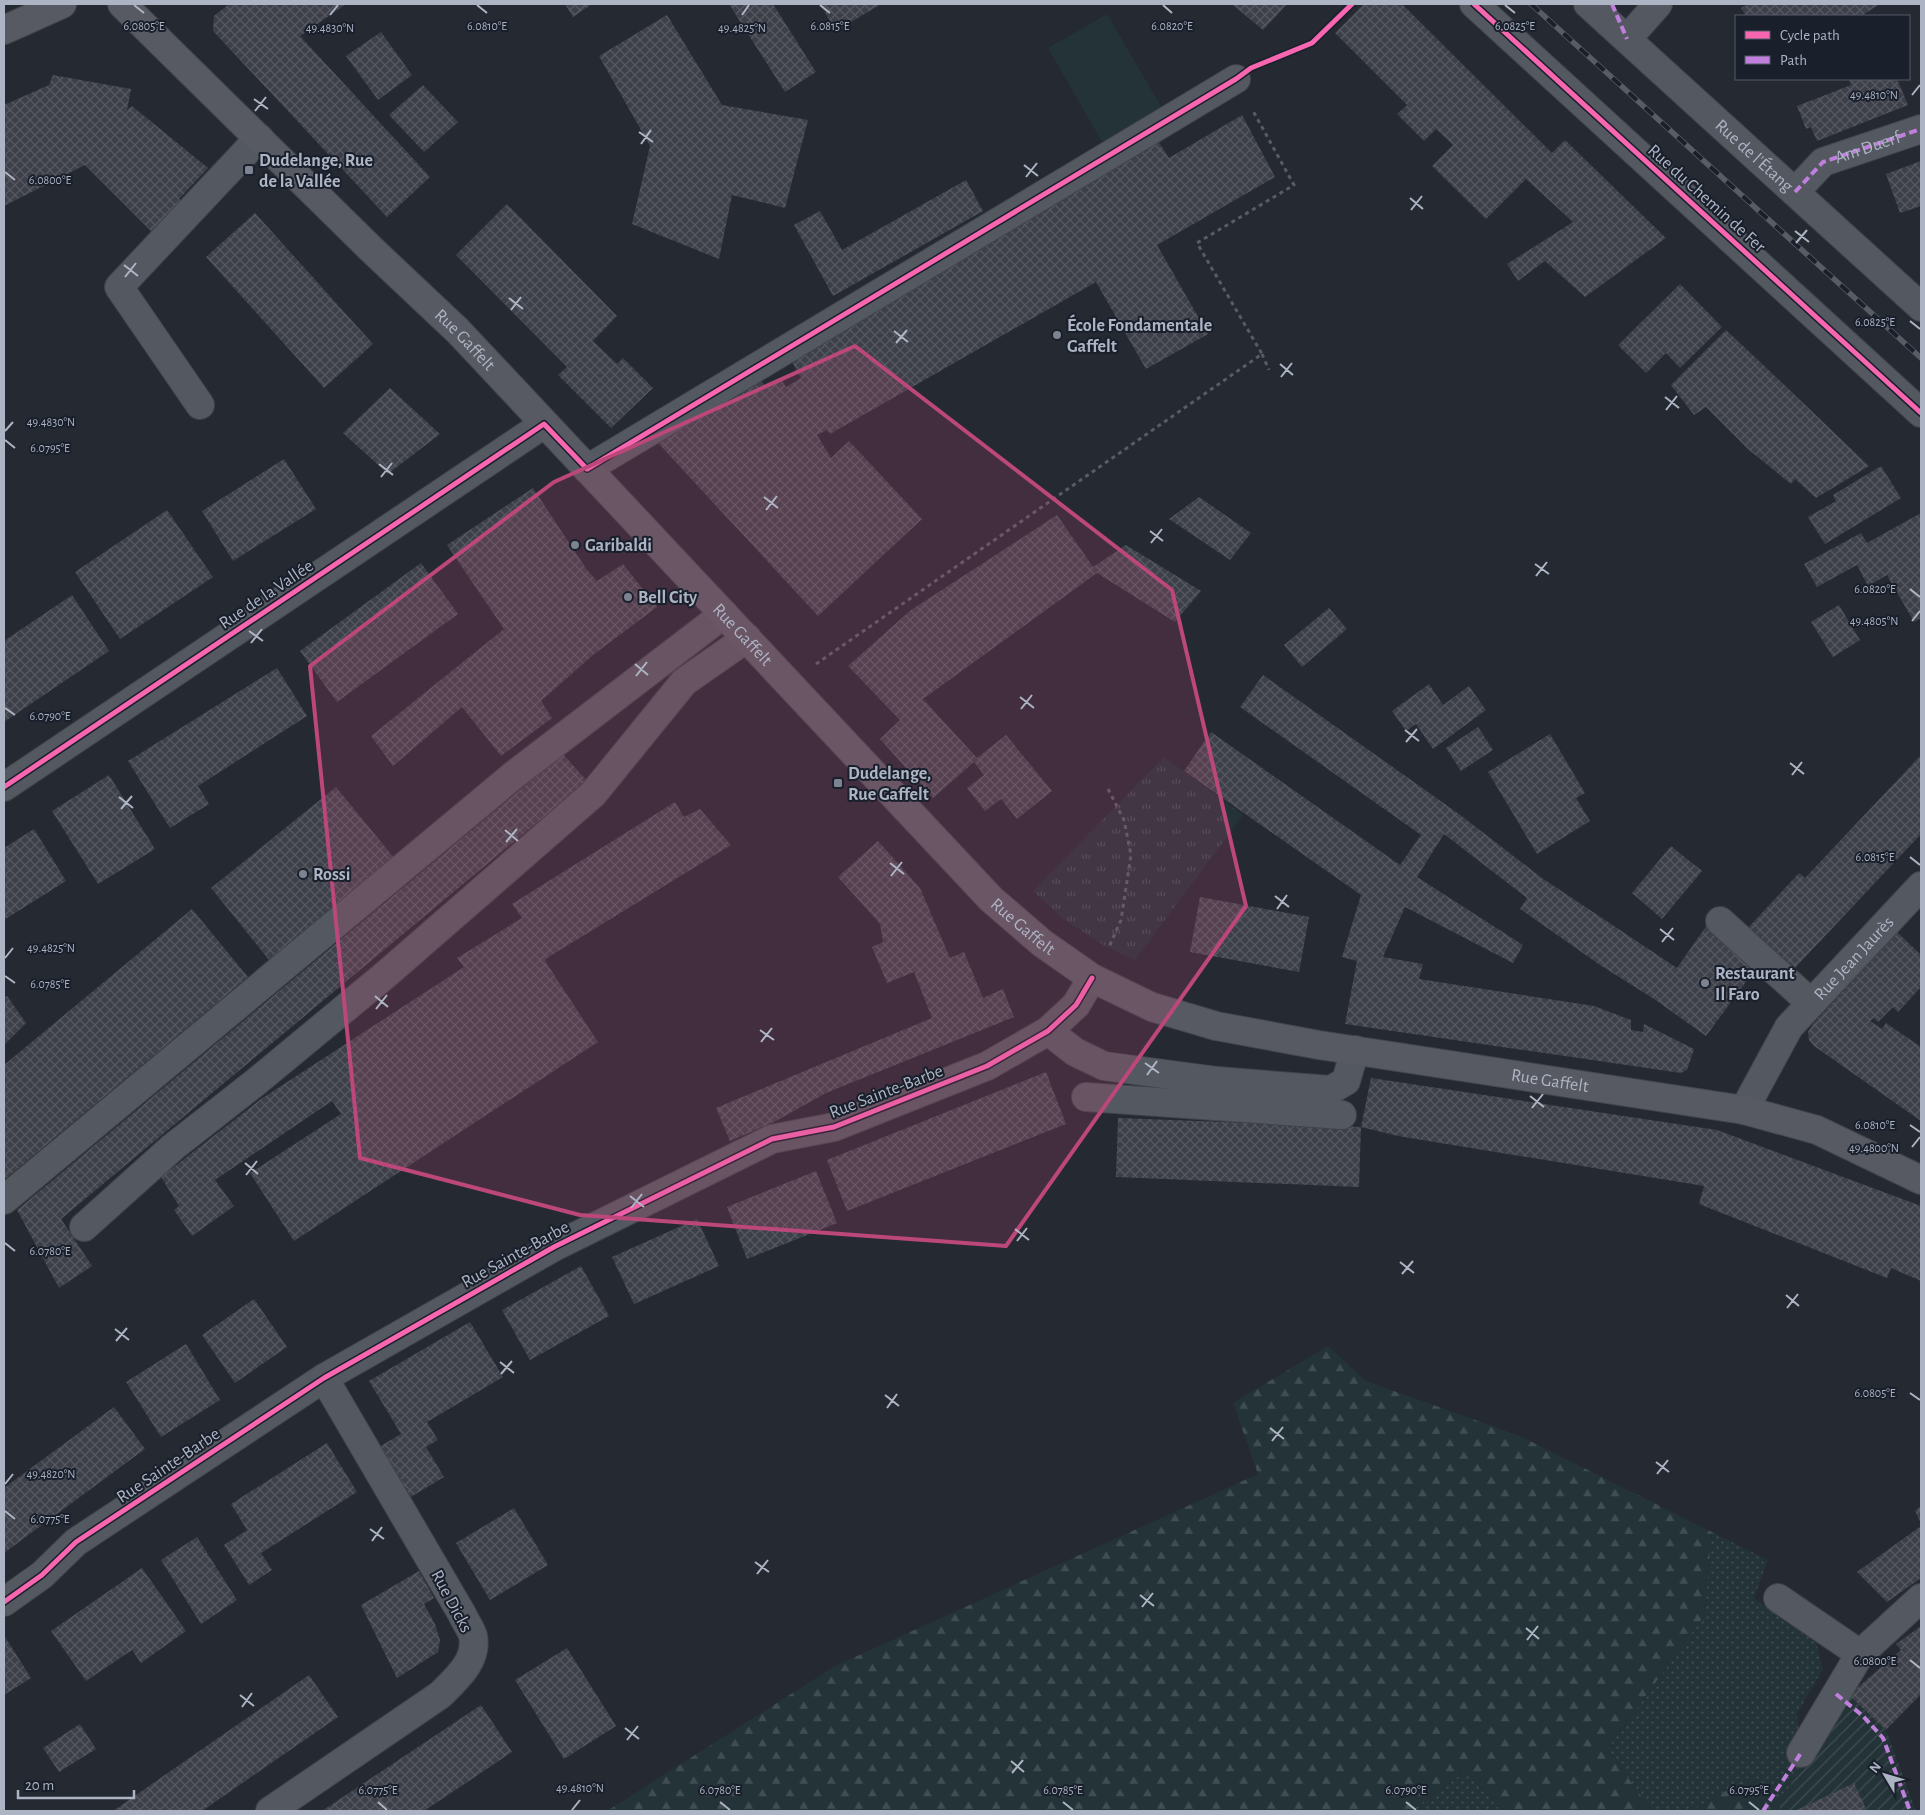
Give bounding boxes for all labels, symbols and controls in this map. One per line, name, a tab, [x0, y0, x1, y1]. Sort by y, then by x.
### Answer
legend	[1735, 15, 1910, 80]
text: 6.0805°E	[123, 20, 165, 32]
text: 6.0810°E	[467, 20, 507, 32]
text: 6.0815°E	[811, 20, 850, 32]
text: 6.0820°E	[1151, 20, 1193, 32]
text: 6.0825°E	[1495, 20, 1535, 32]
text: 49.4830°N	[306, 22, 354, 34]
text: 49.4825°N	[718, 22, 766, 34]
text: Cycle path	[1780, 28, 1840, 43]
text: Path	[1780, 53, 1807, 68]
text: 49.4810°N	[1850, 89, 1898, 101]
street label: Rue de l'Étang	[1711, 116, 1796, 196]
street label: Am Duerf	[1833, 128, 1904, 167]
street label: Rue du Chemin de Fer	[1644, 141, 1769, 256]
place label: Dudelange, Rue de la Vallée	[259, 152, 373, 191]
marker: Dudelange, Rue de la Vallée	[243, 164, 255, 176]
text: 6.0800°E	[29, 174, 71, 186]
street label: Rue Gaffelt	[431, 306, 498, 375]
place label: École Fondamentale Gaffelt	[1067, 314, 1212, 356]
text: 6.0825°E	[1855, 316, 1895, 328]
marker: École Fondamentale Gaffelt	[1051, 329, 1063, 341]
text: 49.4830°N	[27, 416, 75, 428]
text: 6.0795°E	[30, 442, 70, 454]
place label: Garibaldi	[585, 537, 652, 555]
marker: Garibaldi	[569, 539, 581, 551]
street label: Rue de la Vallée	[216, 557, 317, 633]
text: 6.0820°E	[1854, 583, 1896, 595]
place label: Bell City	[638, 589, 698, 607]
marker: Bell City	[622, 591, 634, 603]
street label: Rue Gaffelt	[709, 601, 775, 670]
text: 49.4805°N	[1850, 615, 1898, 627]
text: 6.0790°E	[29, 710, 71, 722]
place label: Dudelange, Rue Gaffelt	[848, 765, 931, 804]
marker: Dudelange, Rue Gaffelt	[832, 777, 844, 789]
text: 6.0815°E	[1856, 851, 1895, 863]
place label: Rossi	[313, 866, 350, 884]
marker: Rossi	[297, 868, 309, 880]
street label: Rue Gaffelt	[987, 895, 1058, 959]
street label: Rue Jean Jaurès	[1811, 913, 1898, 1004]
text: 49.4825°N	[27, 942, 75, 954]
place label: Restaurant Il Faro	[1715, 965, 1795, 1004]
marker: Restaurant Il Faro	[1699, 977, 1711, 989]
text: 6.0785°E	[30, 978, 70, 990]
street label: Rue Sainte-Barbe	[827, 1062, 946, 1122]
street label: Rue Gaffelt	[1510, 1067, 1590, 1096]
text: 6.0810°E	[1855, 1119, 1895, 1131]
text: 49.4800°N	[1849, 1142, 1899, 1154]
street label: Rue Sainte-Barbe	[459, 1218, 572, 1292]
text: 6.0780°E	[29, 1245, 71, 1257]
text: 6.0805°E	[1854, 1387, 1896, 1399]
street label: Rue Sainte-Barbe	[114, 1425, 223, 1507]
text: 49.4820°N	[26, 1468, 76, 1480]
text: 6.0775°E	[30, 1513, 70, 1525]
street label: Rue Dicks	[427, 1567, 475, 1636]
text: 6.0800°E	[1854, 1655, 1896, 1667]
north arrow	[1860, 1750, 1910, 1800]
text: N	[1867, 1759, 1884, 1776]
scale bar	[18, 1768, 134, 1800]
text: 20 m	[25, 1778, 54, 1793]
text: 49.4810°N	[556, 1782, 604, 1794]
text: 6.0775°E	[358, 1784, 398, 1796]
text: 6.0780°E	[699, 1784, 741, 1796]
text: 6.0785°E	[1043, 1784, 1083, 1796]
text: 6.0790°E	[1385, 1784, 1427, 1796]
text: 6.0795°E	[1729, 1784, 1769, 1796]

